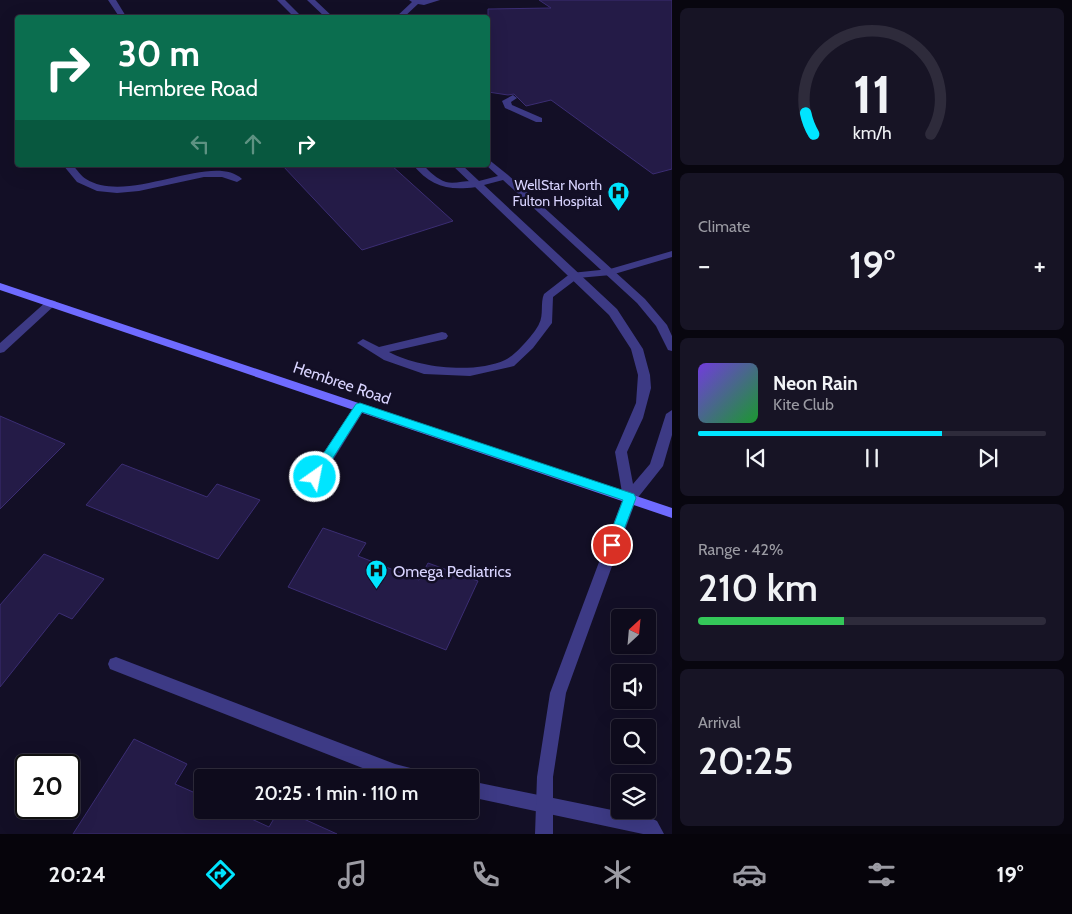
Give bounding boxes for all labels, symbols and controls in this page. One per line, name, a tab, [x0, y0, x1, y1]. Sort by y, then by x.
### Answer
text: 30 m	[118, 32, 200, 75]
icon: right	[35, 35, 100, 100]
text: 11	[853, 63, 891, 126]
text: Hembree Road	[118, 75, 258, 102]
text: km/h	[852, 122, 892, 143]
icon: left	[186, 130, 214, 158]
icon: ahead	[239, 130, 267, 158]
icon: right	[292, 130, 320, 158]
place label: WellStar North Fulton Hospital	[513, 176, 603, 210]
hospital icon: WellStar North Fulton Hospital	[606, 181, 630, 212]
text: Climate	[698, 217, 750, 236]
text: 19°	[849, 241, 895, 288]
text: −	[698, 248, 710, 282]
text: +	[1034, 248, 1046, 282]
street label: Hembree Road	[291, 357, 393, 409]
text: Neon Rain	[773, 372, 858, 395]
text: Kite Club	[773, 395, 834, 414]
icon: previous	[742, 444, 770, 472]
icon: pause	[858, 444, 886, 472]
icon: next	[974, 444, 1002, 472]
position arrow	[288, 450, 340, 502]
pin	[591, 524, 633, 566]
icon: arrive	[598, 531, 626, 559]
text: Range · 42%	[698, 540, 783, 559]
hospital icon: Omega Pediatrics	[365, 559, 389, 590]
place label: Omega Pediatrics	[393, 562, 512, 581]
text: 210 km	[698, 564, 818, 611]
north arrow	[611, 609, 656, 654]
map controls	[611, 609, 656, 819]
button: sound	[611, 664, 656, 709]
text: Arrival	[698, 713, 741, 732]
button: search	[611, 719, 656, 764]
text: 20:25	[698, 737, 793, 784]
speed limit sign: 20	[15, 754, 80, 819]
button: layers	[611, 774, 656, 819]
text: 20:25 · 1 min · 110 m	[255, 782, 418, 805]
icon: directions	[203, 857, 238, 892]
icon: music	[335, 857, 370, 892]
icon: phone	[468, 857, 503, 892]
icon: climate	[600, 857, 635, 892]
icon: car	[732, 857, 767, 892]
icon: filters	[864, 857, 899, 892]
text: 20:24	[49, 861, 106, 888]
text: 19°	[997, 861, 1023, 888]

